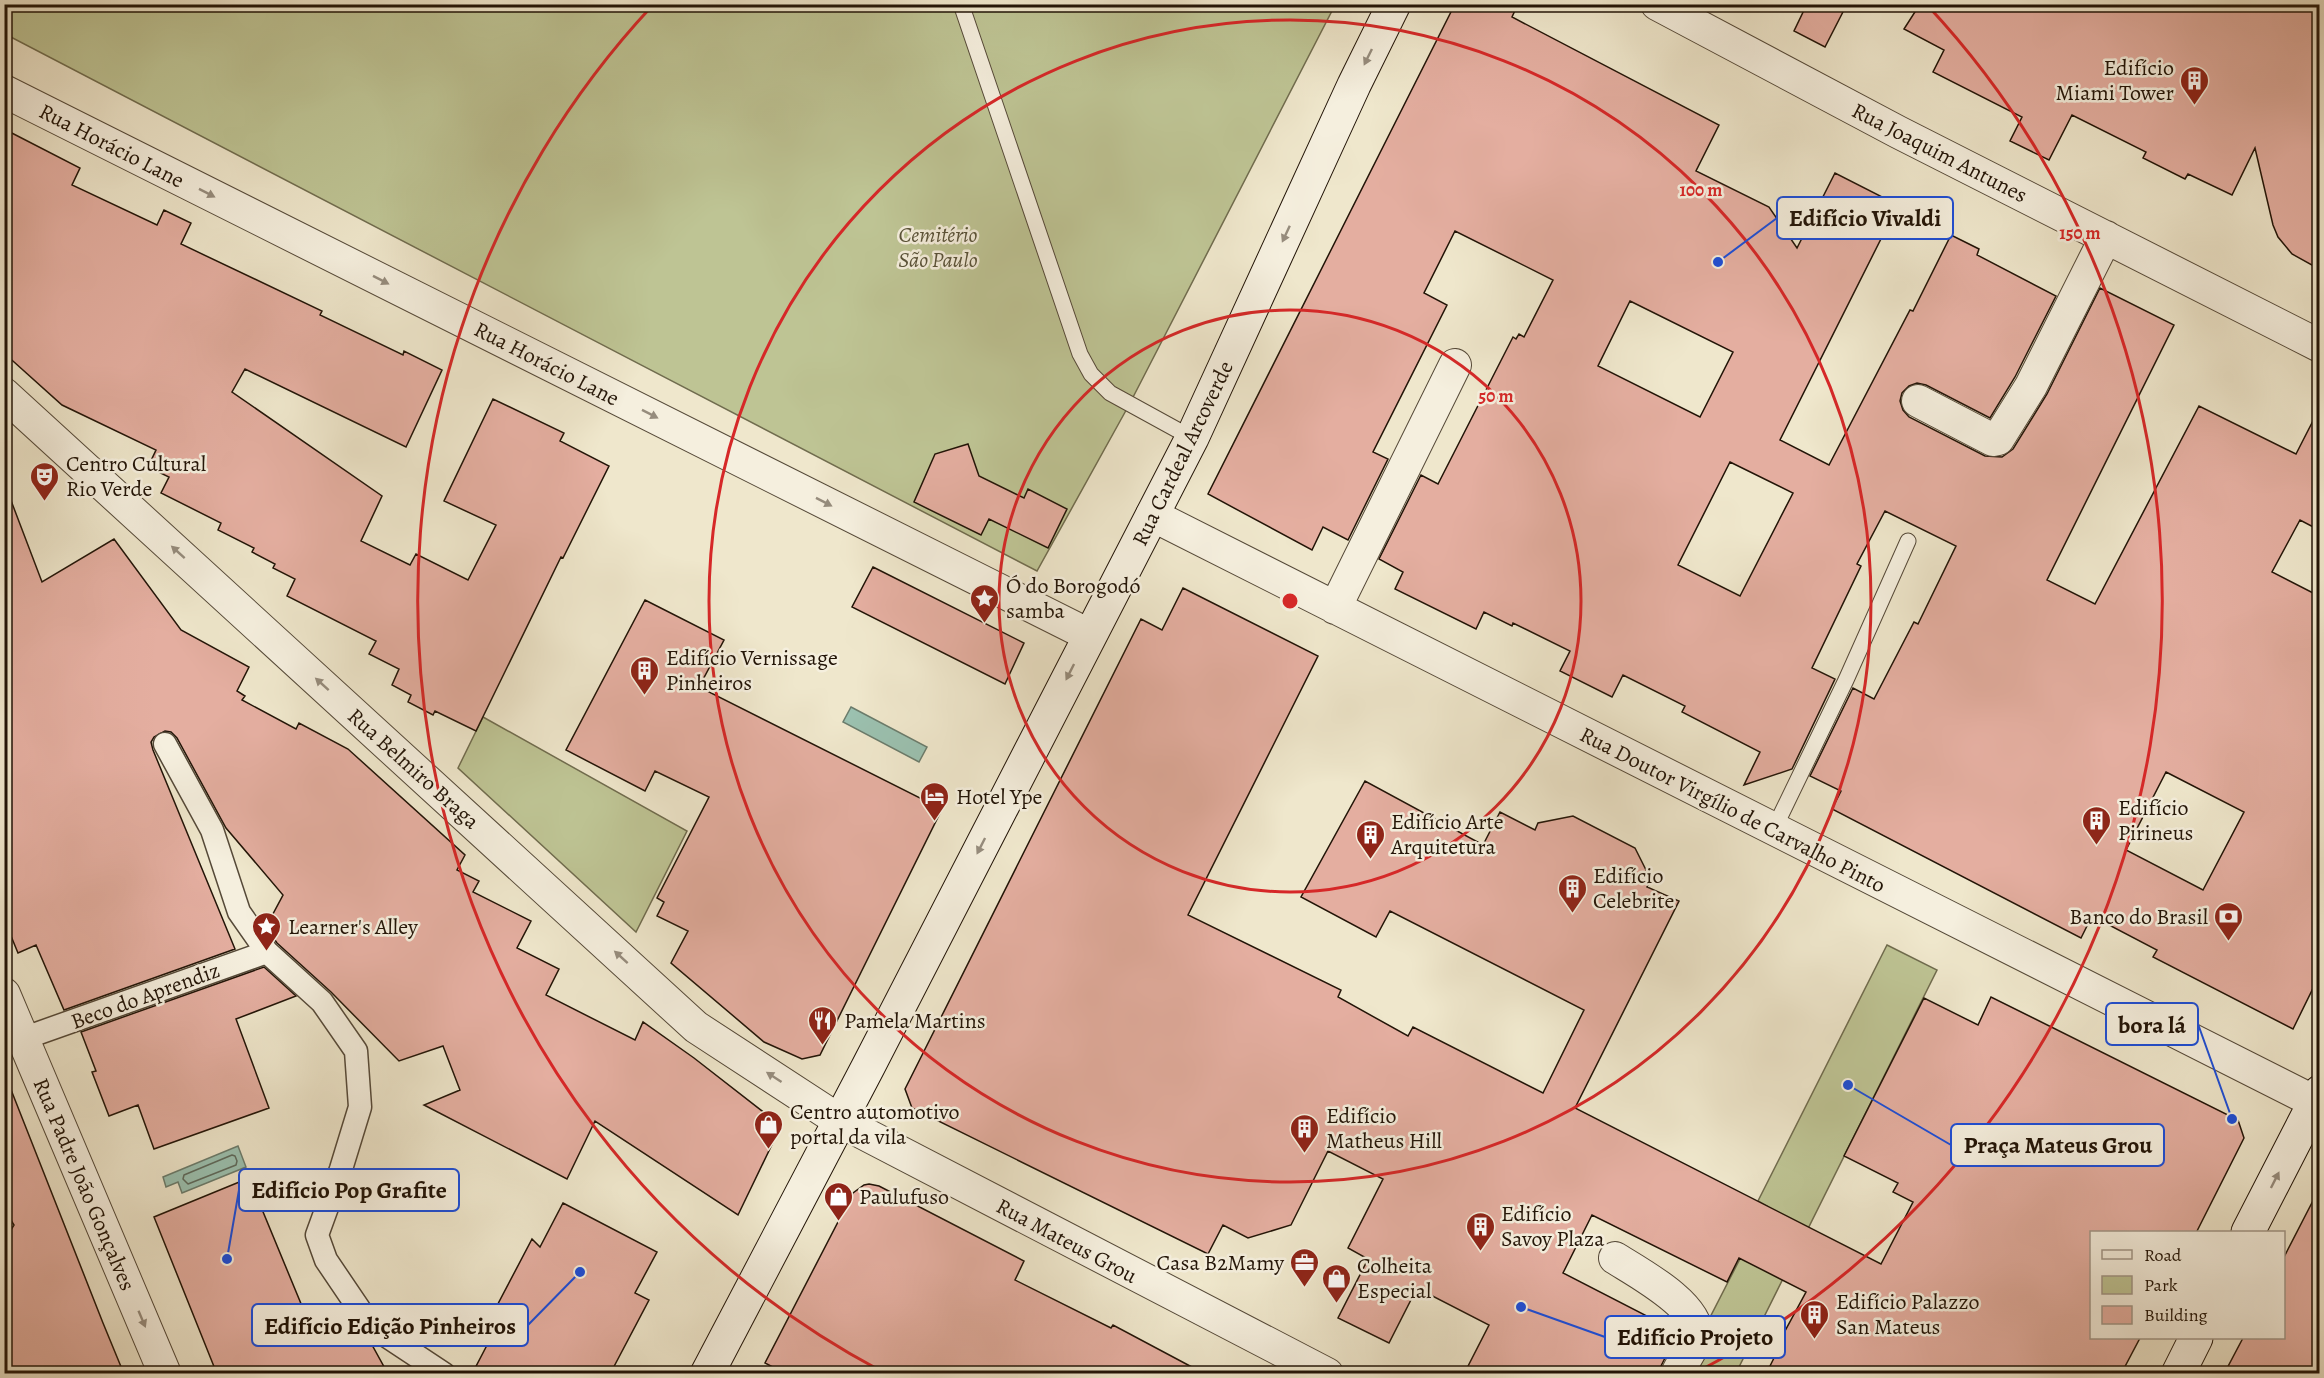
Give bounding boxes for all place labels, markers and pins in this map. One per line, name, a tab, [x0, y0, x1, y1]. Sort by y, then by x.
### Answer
place label: Edifício Miami Tower	[2056, 53, 2174, 108]
building icon: Edifício Miami Tower	[2179, 64, 2211, 106]
callout: Edifício Vivaldi	[1777, 197, 1953, 239]
place label: Centro Cultural Rio Verde	[66, 449, 206, 504]
theatre icon: Centro Cultural Rio Verde	[29, 460, 61, 502]
place label: Ó do Borogodó samba	[1006, 571, 1141, 626]
place icon: Ó do Borogodó samba	[969, 582, 1001, 624]
centre of rings	[1280, 591, 1300, 611]
place label: Edifício Vernissage Pinheiros	[666, 643, 838, 698]
building icon: Edifício Vernissage Pinheiros	[629, 654, 661, 696]
hotel icon: Hotel Ype	[919, 780, 951, 822]
place label: Hotel Ype	[956, 782, 1042, 812]
place label: Edifício Pirineus	[2118, 793, 2193, 848]
building icon: Edifício Pirineus	[2081, 804, 2113, 846]
place label: Edifício Arte Arquitetura	[1390, 807, 1504, 862]
building icon: Edifício Arte Arquitetura	[1354, 818, 1386, 860]
place label: Edifício Celebrite	[1593, 861, 1674, 916]
building icon: Edifício Celebrite	[1556, 872, 1588, 914]
bank icon: Banco do Brasil	[2213, 900, 2245, 942]
place label: Banco do Brasil	[2069, 902, 2208, 932]
place icon: Learner's Alley	[251, 910, 283, 952]
place label: Learner's Alley	[288, 912, 418, 942]
callout: bora lá	[2106, 1003, 2198, 1045]
restaurant icon: Pamela Martins	[807, 1004, 839, 1046]
place label: Pamela Martins	[844, 1006, 986, 1036]
place label: Centro automotivo portal da vila	[790, 1097, 960, 1152]
place label: Edifício Matheus Hill	[1326, 1101, 1442, 1156]
shop icon: Centro automotivo portal da vila	[753, 1108, 785, 1150]
building icon: Edifício Matheus Hill	[1289, 1112, 1321, 1154]
callout: Praça Mateus Grou	[1951, 1124, 2164, 1166]
callout: Edifício Pop Grafite	[239, 1169, 459, 1211]
shop icon: Paulufuso	[822, 1180, 854, 1222]
place label: Paulufuso	[859, 1182, 949, 1212]
place label: Edifício Savoy Plaza	[1501, 1199, 1605, 1254]
building icon: Edifício Savoy Plaza	[1464, 1210, 1496, 1252]
office icon: Casa B2Mamy	[1289, 1246, 1321, 1288]
place label: Casa B2Mamy	[1157, 1248, 1284, 1278]
place label: Colheita Especial	[1357, 1251, 1433, 1306]
shop icon: Colheita Especial	[1320, 1262, 1352, 1304]
place label: Edifício Palazzo San Mateus	[1836, 1287, 1980, 1342]
building icon: Edifício Palazzo San Mateus	[1799, 1298, 1831, 1340]
callout: Edifício Edição Pinheiros	[252, 1304, 528, 1346]
callout: Edifício Projeto	[1605, 1316, 1785, 1358]

